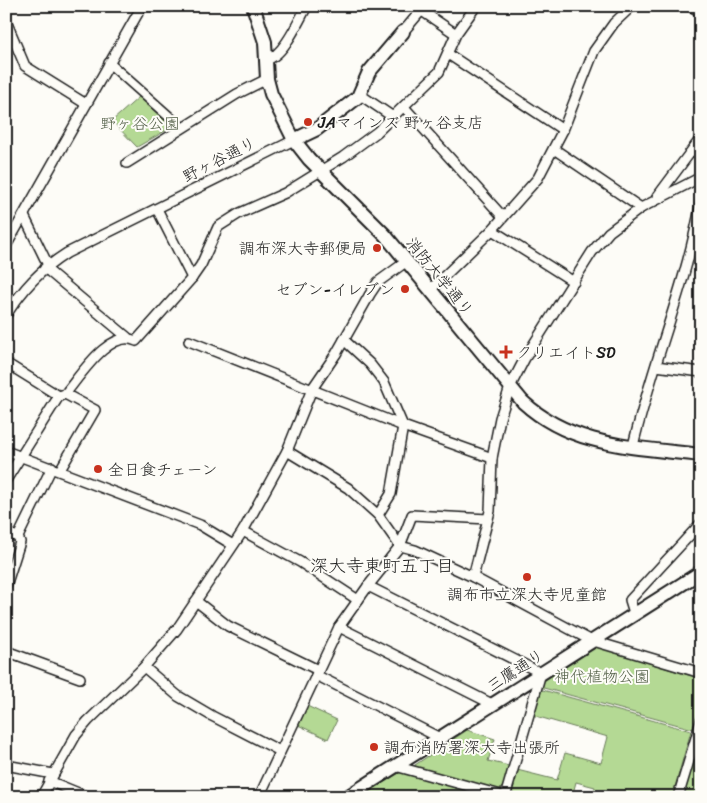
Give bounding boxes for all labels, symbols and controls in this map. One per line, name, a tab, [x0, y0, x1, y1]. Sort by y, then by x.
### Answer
place label: JAマインズ 野ヶ谷支店	[317, 108, 484, 137]
park label: 野ヶ谷公園	[100, 109, 180, 138]
marker: JAマインズ 野ヶ谷支店	[302, 116, 314, 128]
street label: 野ヶ谷通り	[177, 128, 261, 191]
street label: 消防大学通り	[398, 230, 481, 323]
place label: 調布深大寺郵便局	[239, 234, 367, 263]
marker: 調布深大寺郵便局	[371, 242, 383, 254]
place label: セブン-イレブン	[276, 275, 395, 304]
marker: セブン-イレブン	[399, 283, 411, 295]
place label: クリエイトSD	[516, 338, 616, 367]
marker: クリエイトSD	[500, 346, 512, 358]
place label: 全日食チェーン	[108, 455, 217, 484]
marker: 全日食チェーン	[92, 463, 104, 475]
district label: 深大寺東町五丁目	[310, 550, 454, 582]
marker: 調布市立深大寺児童館	[521, 571, 533, 583]
place label: 調布市立深大寺児童館	[447, 580, 607, 609]
street label: 三鷹通り	[481, 641, 550, 700]
park label: 神代植物公園	[554, 662, 650, 691]
place label: 調布消防署深大寺出張所	[384, 733, 560, 762]
marker: 調布消防署深大寺出張所	[368, 741, 380, 753]

